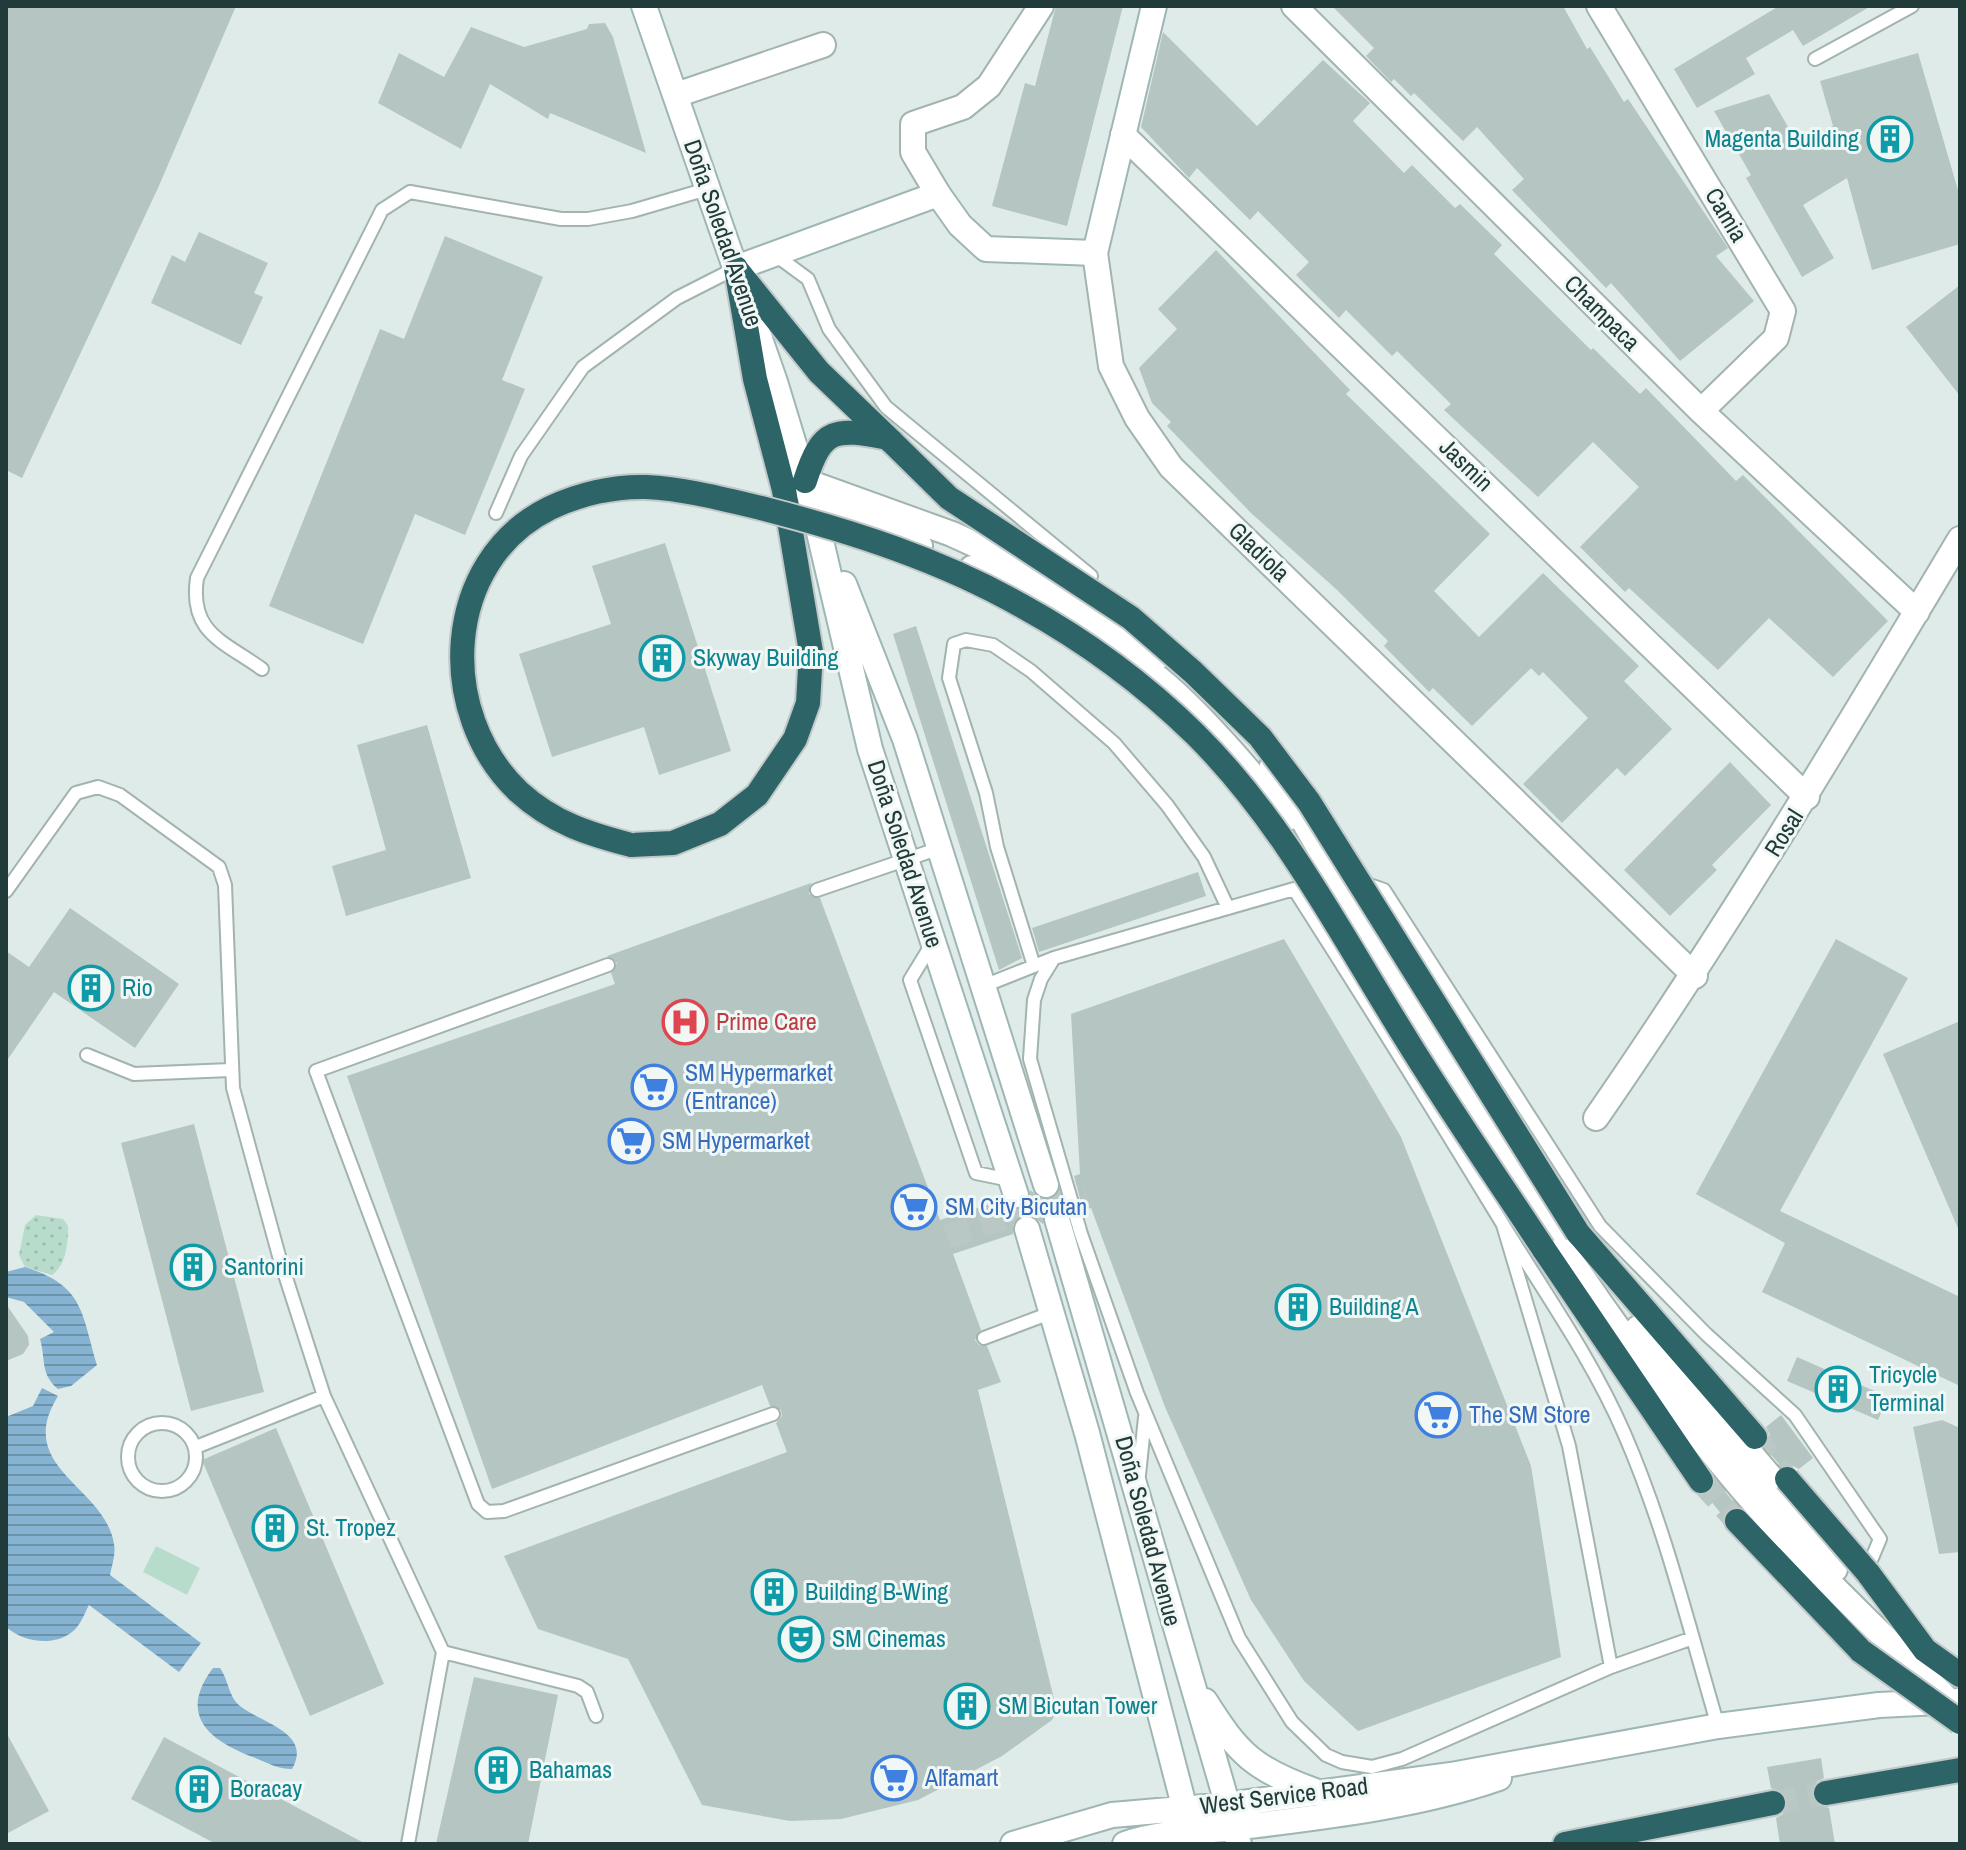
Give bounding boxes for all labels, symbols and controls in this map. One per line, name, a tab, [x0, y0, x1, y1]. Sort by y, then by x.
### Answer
building icon: Magenta Building	[1866, 115, 1914, 163]
place label: Magenta Building	[1705, 122, 1859, 154]
street label: Doña Soledad Avenue	[677, 135, 771, 330]
street label: Camia	[1698, 181, 1756, 248]
street label: Champaca	[1558, 267, 1648, 357]
street label: Jasmin	[1433, 431, 1501, 498]
street label: Gladiola	[1222, 514, 1297, 588]
building icon: Skyway Building	[638, 634, 686, 682]
place label: Skyway Building	[693, 641, 839, 673]
street label: Doña Soledad Avenue	[861, 756, 951, 952]
street label: Rosal	[1756, 803, 1810, 862]
building icon: Rio	[67, 964, 115, 1012]
place label: Rio	[122, 971, 153, 1003]
hospital icon: Prime Care	[661, 998, 709, 1046]
place label: Prime Care	[716, 1005, 817, 1037]
place label: SM Hypermarket (Entrance)	[685, 1056, 833, 1116]
supermarket icon: SM Hypermarket (Entrance)	[630, 1063, 678, 1111]
supermarket icon: SM Hypermarket	[607, 1117, 655, 1165]
place label: SM Hypermarket	[662, 1124, 810, 1156]
supermarket icon: SM City Bicutan	[890, 1183, 938, 1231]
place label: SM City Bicutan	[945, 1190, 1087, 1222]
building icon: Santorini	[169, 1243, 217, 1291]
place label: Santorini	[224, 1250, 304, 1282]
building icon: Building A	[1274, 1283, 1322, 1331]
place label: Building A	[1329, 1290, 1420, 1322]
place label: Tricycle Terminal	[1869, 1358, 1944, 1418]
building icon: Tricycle Terminal	[1814, 1365, 1862, 1413]
supermarket icon: The SM Store	[1414, 1391, 1462, 1439]
place label: The SM Store	[1469, 1398, 1590, 1430]
street label: Doña Soledad Avenue	[1108, 1432, 1190, 1629]
building icon: St. Tropez	[251, 1504, 299, 1552]
place label: St. Tropez	[306, 1511, 396, 1543]
building icon: Building B-Wing	[750, 1568, 798, 1616]
place label: Building B-Wing	[805, 1575, 948, 1607]
theatre icon: SM Cinemas	[777, 1615, 825, 1663]
place label: SM Cinemas	[832, 1622, 946, 1654]
building icon: SM Bicutan Tower	[943, 1682, 991, 1730]
place label: SM Bicutan Tower	[998, 1689, 1158, 1721]
building icon: Bahamas	[474, 1746, 522, 1794]
place label: Bahamas	[529, 1753, 612, 1785]
supermarket icon: Alfamart	[870, 1754, 918, 1802]
place label: Alfamart	[924, 1761, 999, 1793]
building icon: Boracay	[175, 1765, 223, 1813]
street label: West Service Road	[1198, 1769, 1370, 1821]
place label: Boracay	[230, 1772, 302, 1804]

